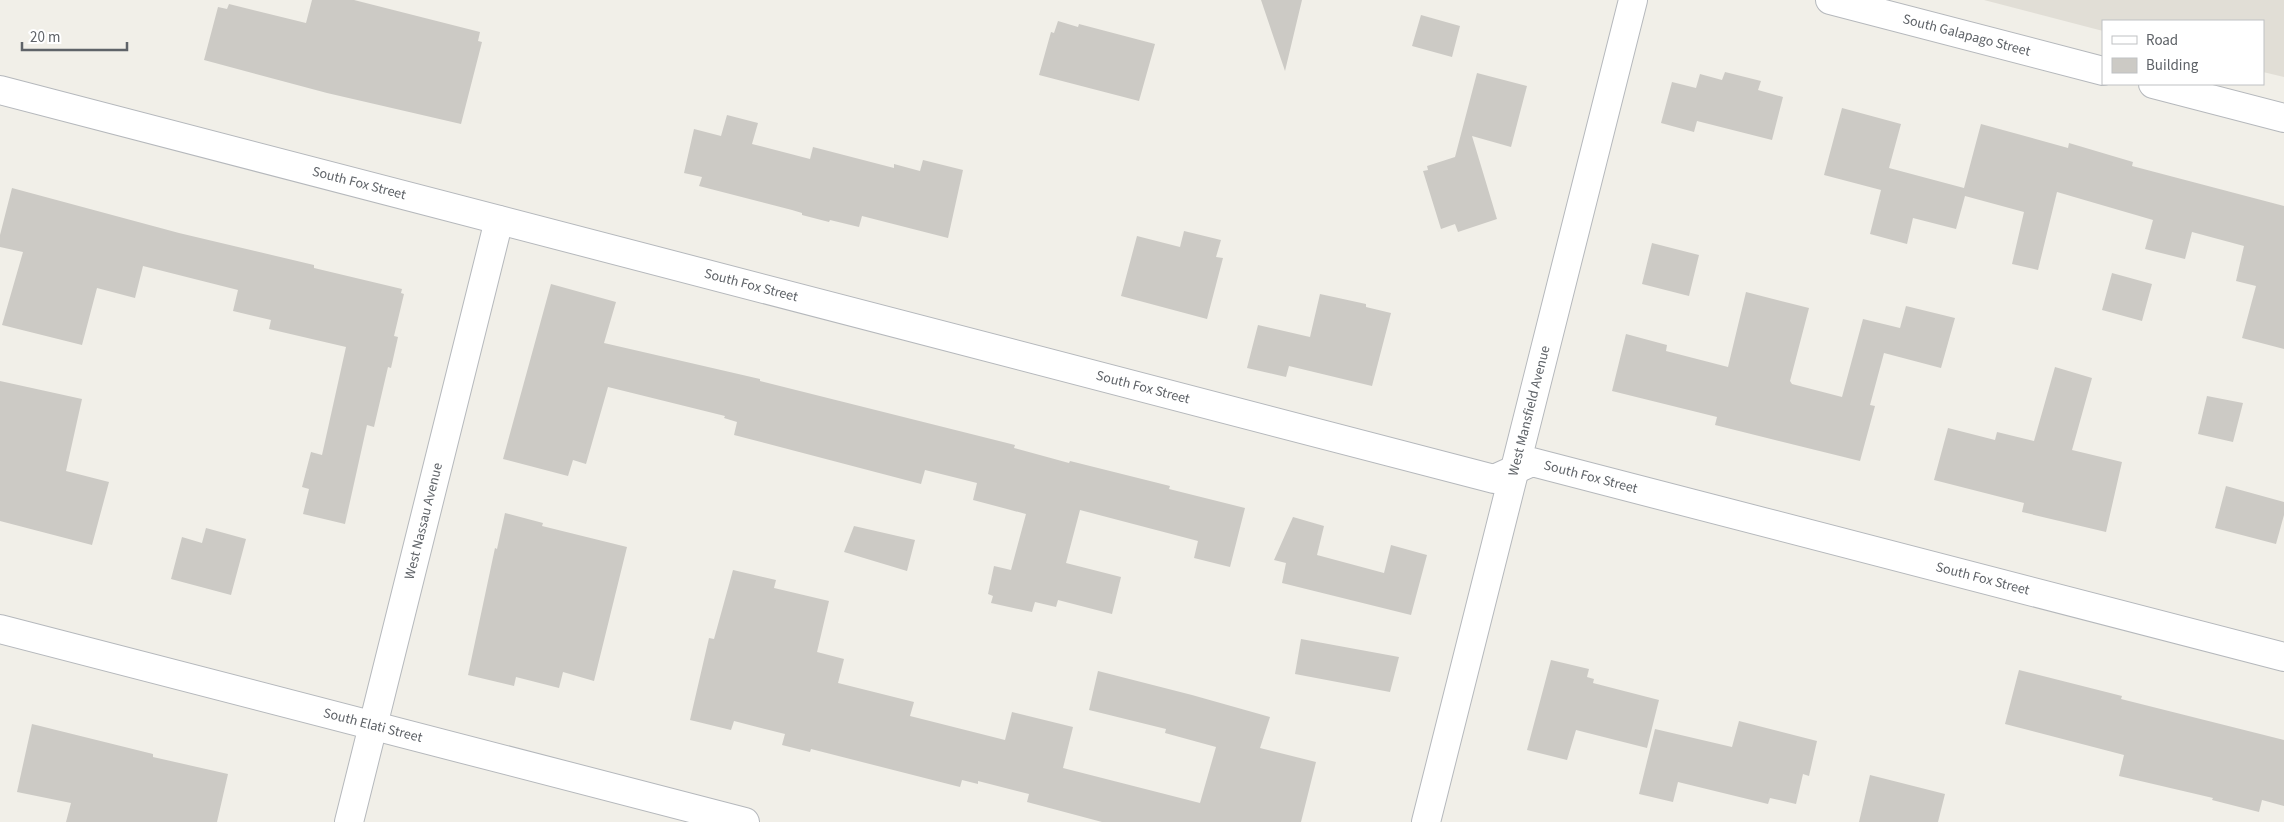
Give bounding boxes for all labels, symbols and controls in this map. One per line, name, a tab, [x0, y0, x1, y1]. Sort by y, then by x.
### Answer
street label: South Galapago Street	[1900, 9, 2033, 62]
scale bar	[22, 20, 128, 52]
legend	[2102, 20, 2264, 85]
text: 20 m	[30, 27, 60, 48]
text: Road	[2146, 30, 2178, 51]
text: Building	[2146, 55, 2199, 76]
street label: South Fox Street	[310, 162, 408, 205]
street label: South Fox Street	[702, 264, 800, 307]
street label: West Mansfield Avenue	[1504, 343, 1556, 478]
street label: South Fox Street	[1094, 366, 1192, 409]
street label: South Fox Street	[1542, 455, 1640, 499]
street label: West Nassau Avenue	[400, 461, 448, 582]
street label: South Fox Street	[1934, 557, 2032, 601]
street label: South Elati Street	[321, 703, 425, 748]

